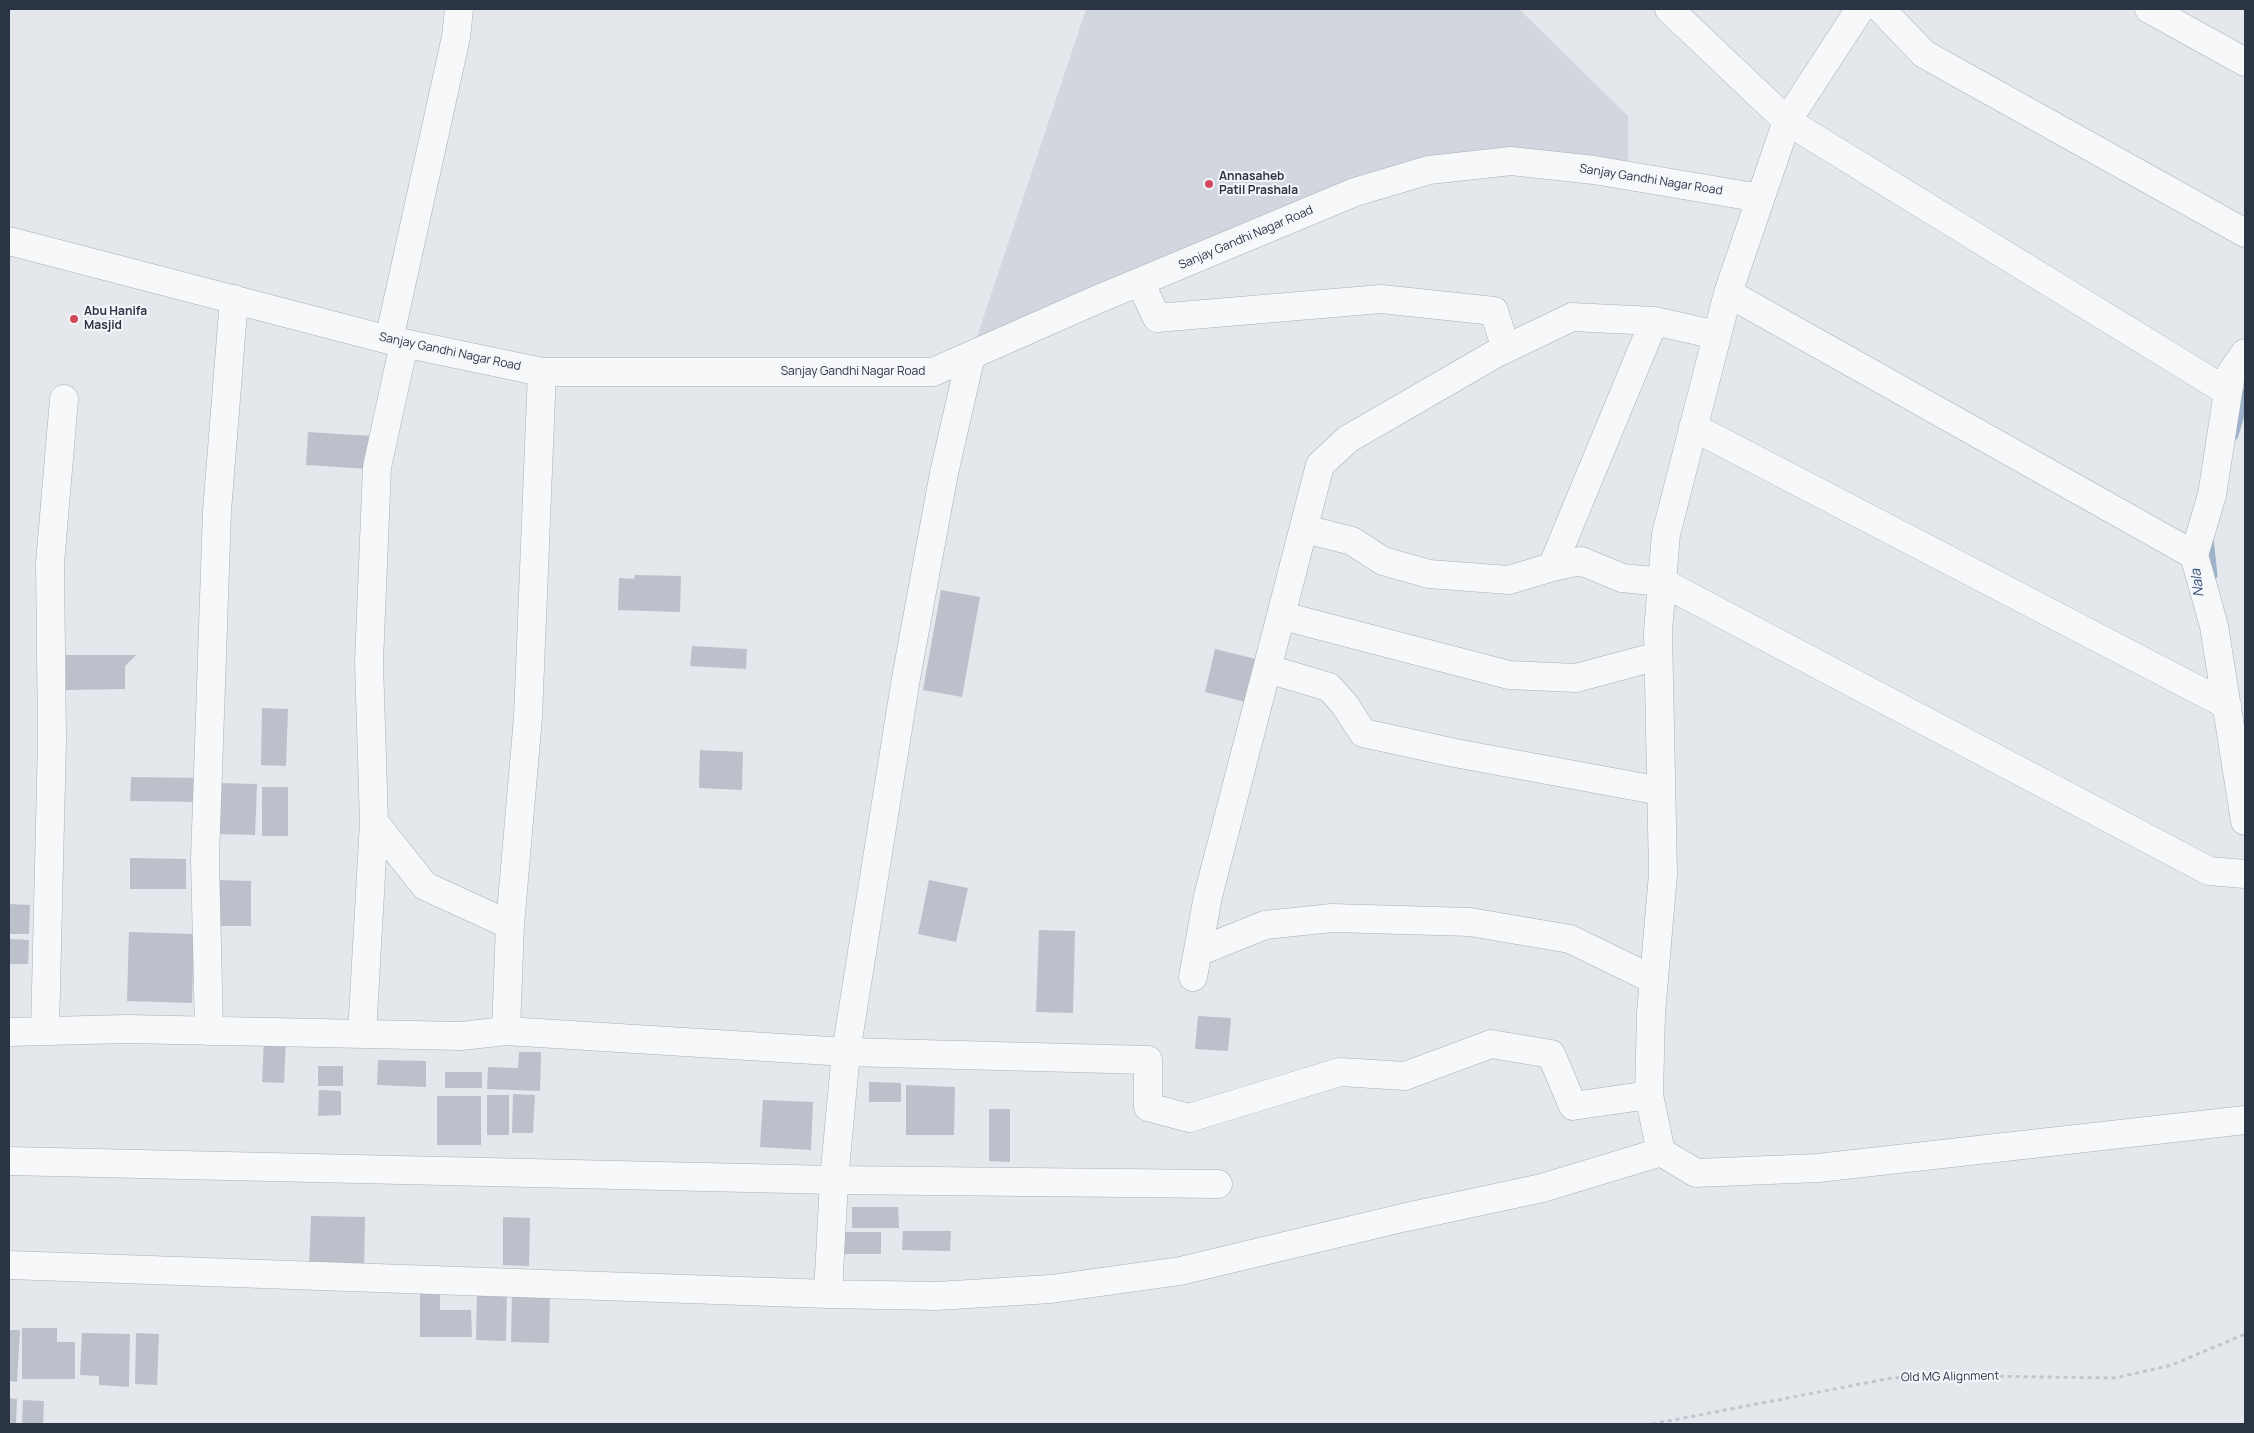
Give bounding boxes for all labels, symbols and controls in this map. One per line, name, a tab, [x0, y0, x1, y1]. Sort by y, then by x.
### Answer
street label: Sanjay Gandhi Nagar Road	[1578, 162, 1724, 198]
place label: Annasaheb Patil Prashala	[1219, 170, 1298, 198]
marker: Annasaheb Patil Prashala	[1203, 178, 1215, 190]
street label: Sanjay Gandhi Nagar Road	[1177, 203, 1315, 273]
place label: Abu Hanifa Masjid	[84, 305, 147, 333]
marker: Abu Hanifa Masjid	[68, 313, 80, 325]
street label: Sanjay Gandhi Nagar Road	[378, 330, 522, 374]
street label: Sanjay Gandhi Nagar Road	[781, 365, 925, 379]
water label: Nala	[2188, 568, 2208, 598]
street label: Old MG Alignment	[1901, 1369, 1999, 1385]

